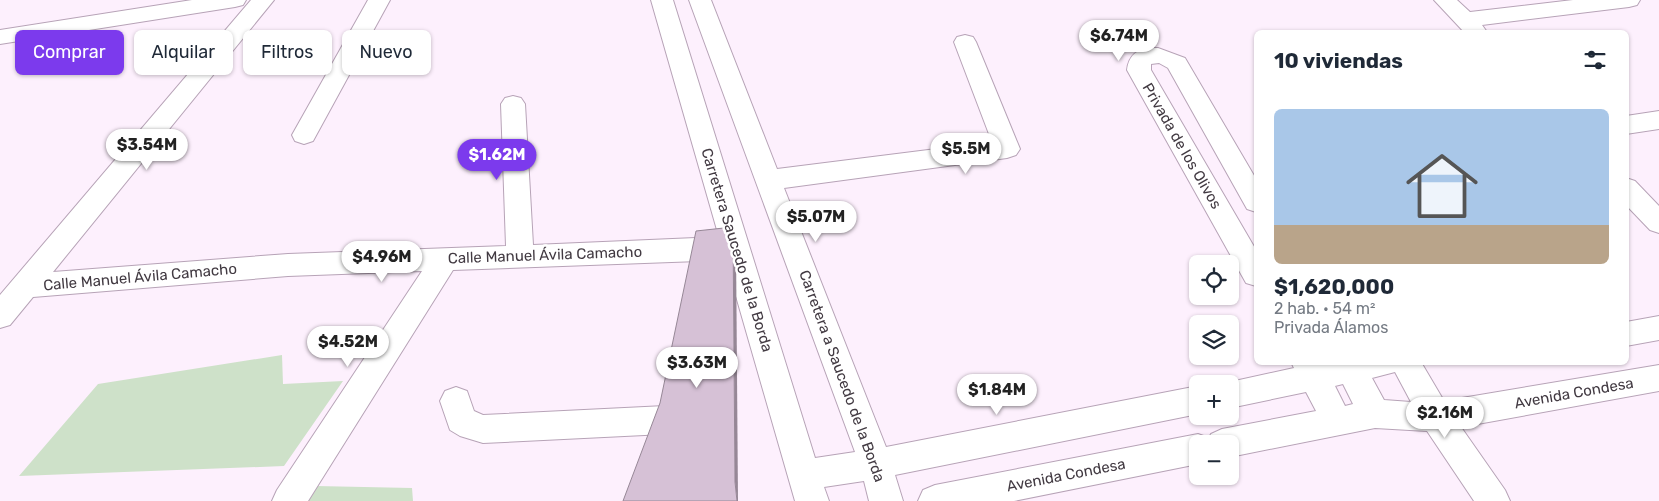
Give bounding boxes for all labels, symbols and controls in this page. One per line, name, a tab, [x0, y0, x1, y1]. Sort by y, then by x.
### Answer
pin: $6.74M	[1078, 20, 1160, 62]
text: $6.74M	[1090, 26, 1148, 45]
chip: Comprar	[15, 30, 124, 75]
chip: Alquilar	[134, 30, 233, 75]
chip: Filtros	[243, 30, 332, 75]
chip: Nuevo	[342, 30, 431, 75]
icon: filters	[1581, 46, 1609, 74]
text: 10 viviendas	[1274, 48, 1403, 73]
street label: Privada de los Olivos	[1139, 80, 1226, 212]
pin: $3.54M	[106, 128, 188, 171]
pin: $5.5M	[931, 132, 1001, 175]
text: $3.54M	[117, 135, 177, 154]
pin: $1.62M	[456, 138, 538, 181]
text: $5.5M	[941, 139, 991, 158]
icon: home	[1397, 141, 1487, 231]
text: $1.62M	[468, 145, 526, 164]
street label: Carretera Saucedo de la Borda	[697, 146, 777, 354]
pin: $5.07M	[775, 200, 857, 243]
text: $5.07M	[787, 207, 845, 226]
pin: $4.96M	[341, 240, 423, 283]
street label: Calle Manuel Ávila Camacho	[448, 243, 642, 267]
text: $4.96M	[352, 247, 412, 266]
map controls	[1189, 255, 1239, 485]
button: locate	[1189, 255, 1239, 305]
street label: Calle Manuel Ávila Camacho	[42, 260, 238, 294]
street label: Carretera a Saucedo de la Borda	[795, 268, 889, 484]
text: $1,620,000	[1274, 274, 1394, 299]
text: 2 hab. · 54 m²	[1274, 299, 1375, 318]
button: layers	[1189, 315, 1239, 365]
text: Privada Álamos	[1274, 318, 1388, 337]
pin: $4.52M	[307, 326, 389, 368]
text: $4.52M	[318, 332, 378, 351]
pin: $3.63M	[656, 346, 738, 389]
text: $3.63M	[667, 353, 727, 372]
pin: $1.84M	[956, 374, 1038, 416]
street label: Avenida Condesa	[1513, 374, 1635, 412]
button: +	[1189, 375, 1239, 425]
text: $1.84M	[968, 380, 1026, 399]
pin: $2.16M	[1404, 396, 1486, 439]
text: $2.16M	[1417, 403, 1473, 422]
button: −	[1189, 435, 1239, 485]
street label: Avenida Condesa	[1005, 455, 1127, 495]

